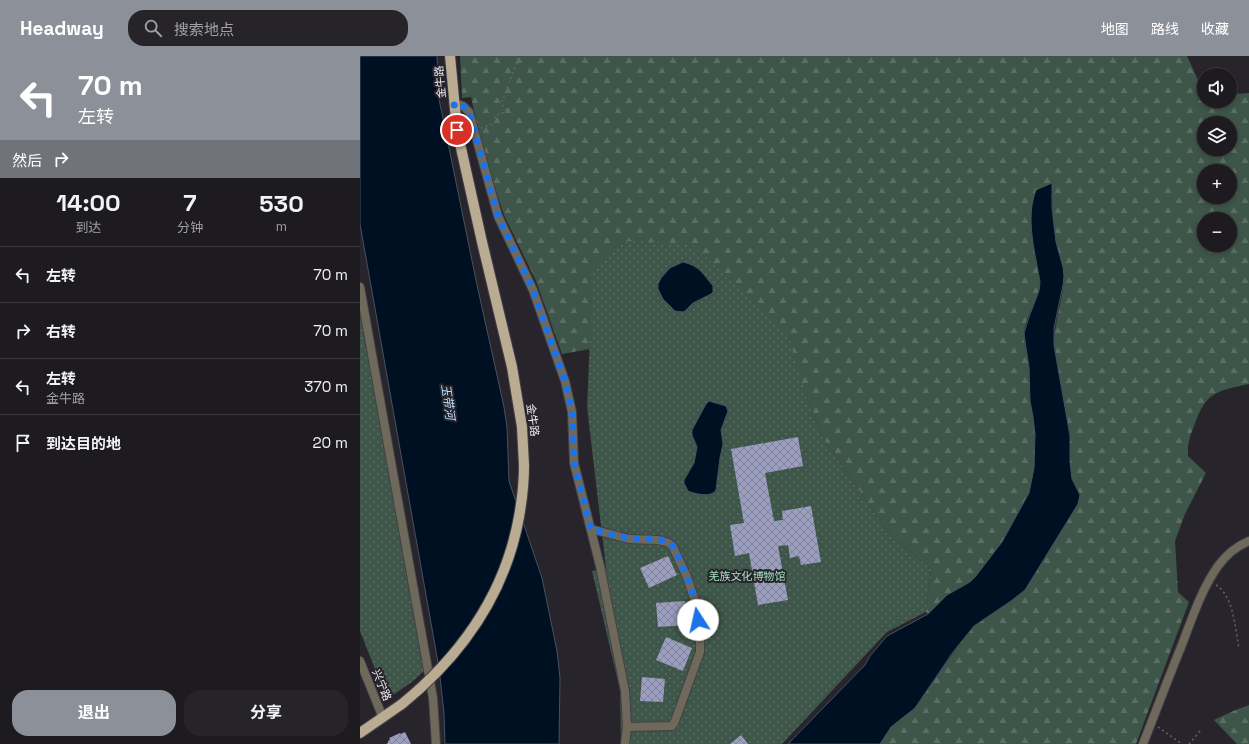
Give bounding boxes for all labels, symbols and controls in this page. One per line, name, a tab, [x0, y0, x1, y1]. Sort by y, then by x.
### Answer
search box	[128, 10, 408, 46]
text: Headway	[20, 16, 104, 41]
icon: search	[142, 17, 164, 39]
text: 搜索地点	[174, 20, 234, 39]
text: 地图	[1101, 20, 1129, 38]
text: 路线	[1151, 20, 1179, 38]
text: 收藏	[1201, 20, 1229, 38]
street label: 金牛路	[432, 65, 448, 99]
text: 70 m	[78, 67, 143, 103]
map controls	[1197, 68, 1237, 252]
button: sound	[1197, 68, 1237, 108]
icon: left	[12, 72, 64, 124]
text: 左转	[78, 105, 114, 128]
pin	[440, 113, 474, 147]
button: layers	[1197, 116, 1237, 156]
icon: arrive	[446, 119, 468, 141]
icon: right	[50, 148, 72, 170]
text: 然后	[12, 151, 42, 170]
button: +	[1197, 164, 1237, 204]
text: 14:00	[56, 187, 121, 218]
text: 7	[183, 187, 197, 218]
text: 530	[259, 188, 304, 219]
button: −	[1197, 212, 1237, 252]
text: m	[276, 218, 287, 235]
text: 到达	[75, 219, 101, 236]
text: 分钟	[177, 219, 203, 236]
icon: left	[12, 264, 34, 286]
text: 70 m	[313, 265, 348, 284]
text: 左转	[46, 266, 76, 285]
icon: right	[12, 320, 34, 342]
text: 70 m	[313, 321, 348, 340]
text: 右转	[46, 322, 76, 341]
text: 左转	[46, 369, 76, 388]
icon: left	[12, 376, 34, 398]
text: 370 m	[304, 377, 348, 396]
water label: 玉带河	[438, 383, 459, 423]
text: 金牛路	[46, 390, 85, 407]
street label: 金牛路	[524, 403, 542, 437]
icon: arrive	[12, 432, 34, 454]
text: 20 m	[313, 433, 348, 452]
text: 到达目的地	[46, 434, 121, 453]
park label: 羌族文化博物馆	[709, 569, 786, 583]
position arrow	[677, 599, 719, 641]
street label: 兴宁路	[369, 667, 395, 703]
button: 退出	[12, 690, 176, 736]
button: 分享	[184, 690, 348, 736]

